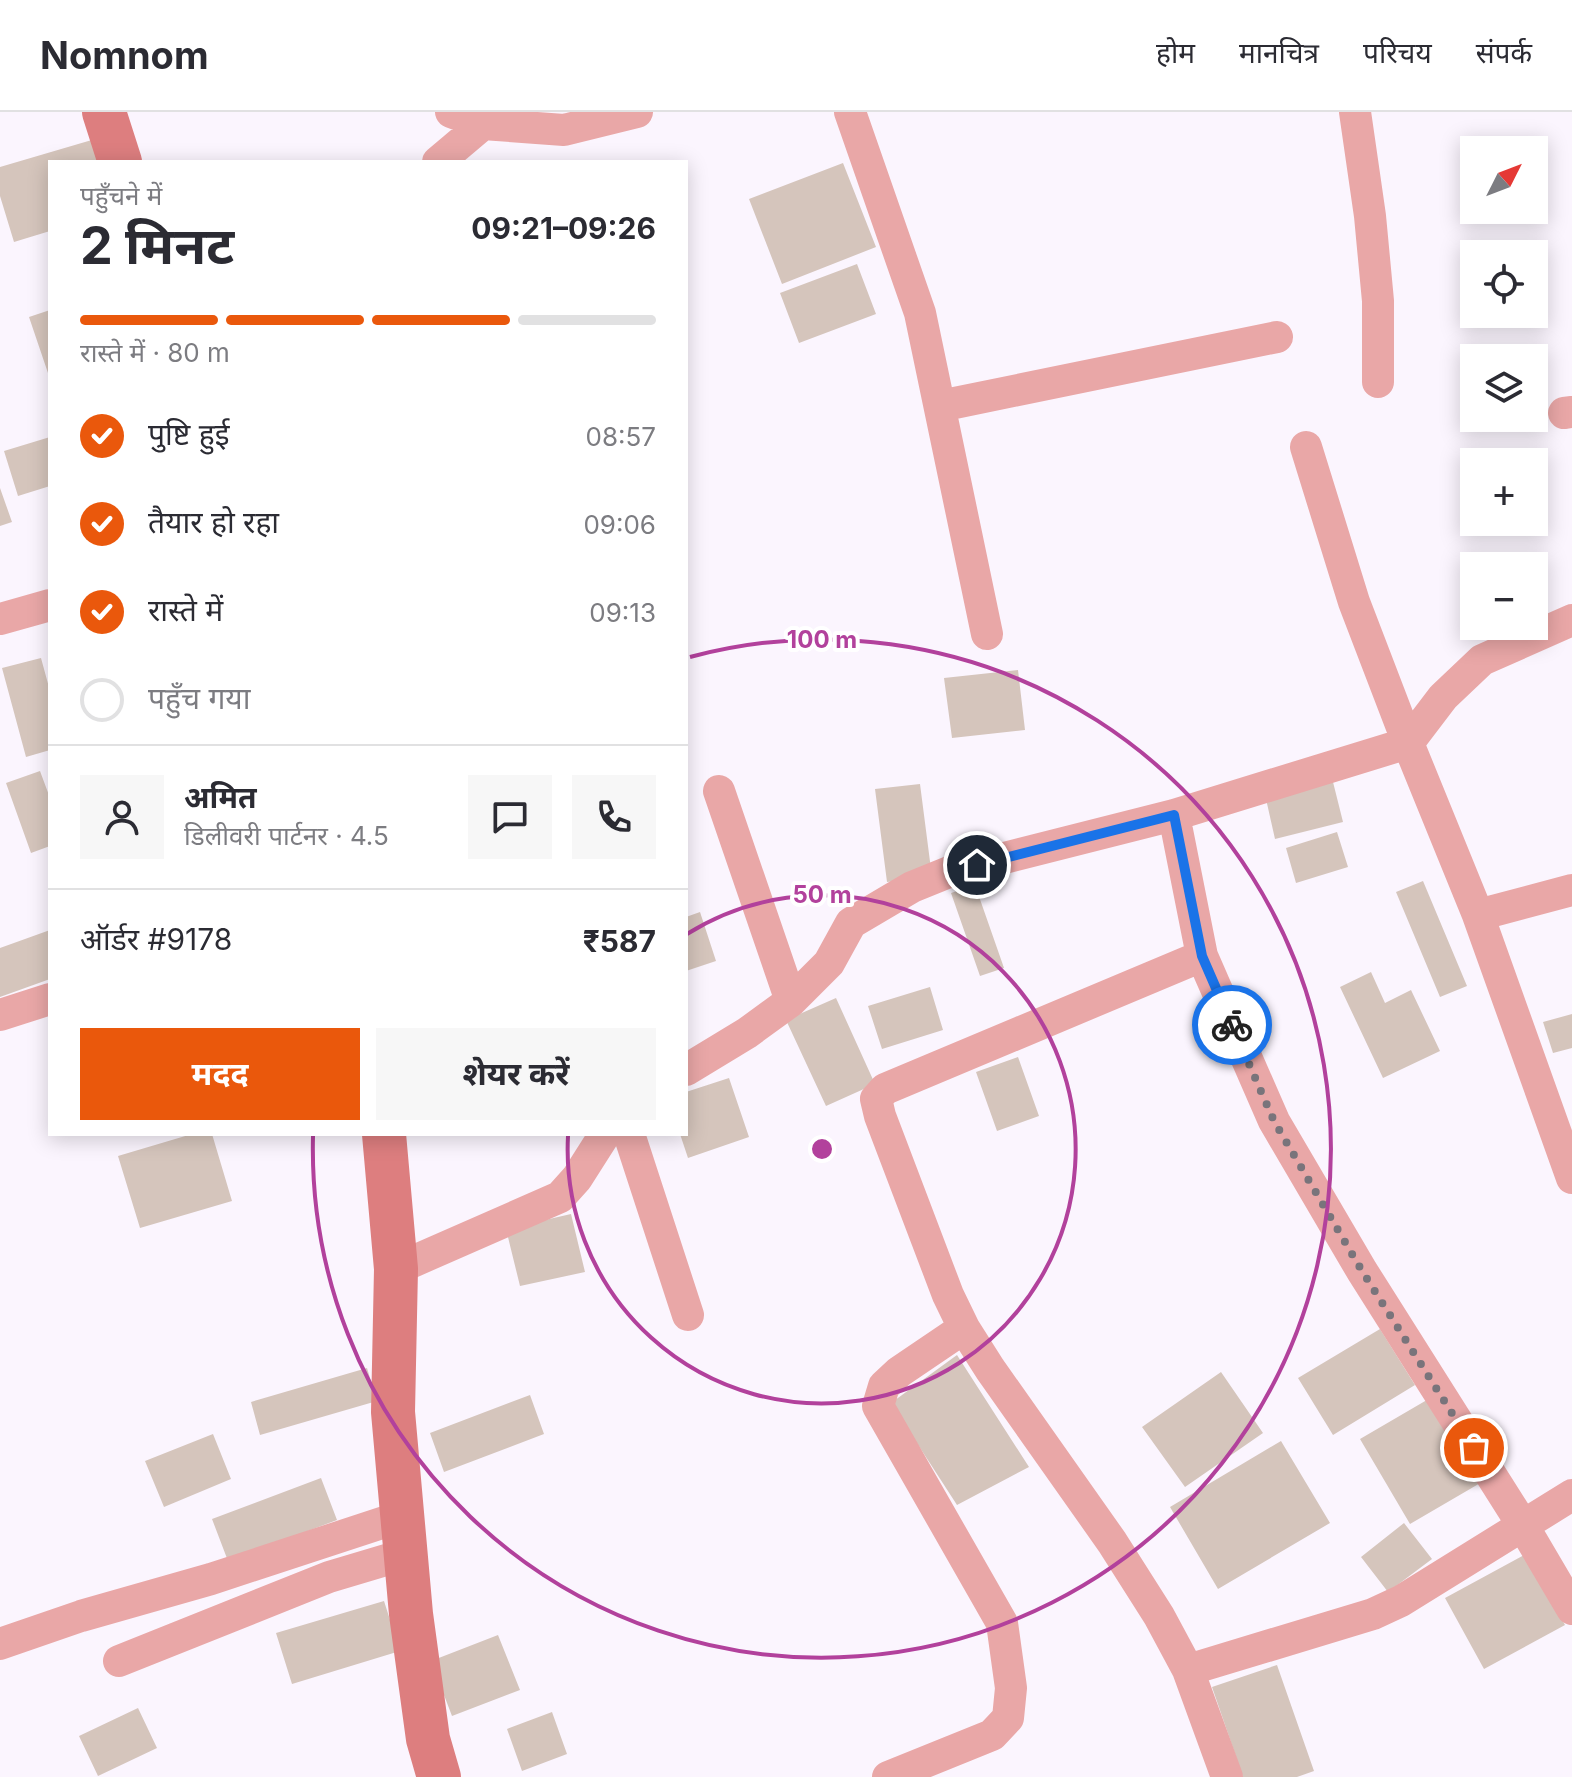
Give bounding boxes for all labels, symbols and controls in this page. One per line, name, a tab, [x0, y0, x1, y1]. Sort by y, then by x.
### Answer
text: Nomnom	[40, 32, 209, 78]
text: होम	[1156, 36, 1195, 70]
text: मानचित्र	[1239, 36, 1319, 70]
text: परिचय	[1363, 36, 1432, 70]
text: संपर्क	[1476, 36, 1532, 70]
north arrow	[1460, 136, 1548, 224]
map controls	[1460, 136, 1548, 640]
text: पहुँचने में	[80, 180, 162, 211]
text: 09:21–09:26	[471, 210, 656, 246]
text: 2 मिनट	[80, 214, 234, 277]
button: locate	[1460, 240, 1548, 328]
text: रास्ते में · 80 m	[80, 337, 230, 368]
button: layers	[1460, 344, 1548, 432]
icon: check	[80, 414, 124, 458]
text: पुष्टि हुई	[148, 416, 229, 452]
text: 08:57	[586, 421, 656, 452]
button: +	[1460, 448, 1548, 536]
icon: check	[80, 502, 124, 546]
text: तैयार हो रहा	[148, 504, 279, 540]
text: 09:06	[583, 509, 656, 540]
button: −	[1460, 552, 1548, 640]
icon: check	[80, 590, 124, 634]
text: रास्ते में	[148, 592, 223, 628]
text: 09:13	[589, 597, 656, 628]
text: 100 m	[787, 625, 857, 654]
text: पहुँच गया	[148, 680, 251, 716]
button: person	[80, 775, 164, 859]
button: chat	[468, 775, 552, 859]
button: phone	[572, 775, 656, 859]
text: अमित	[184, 779, 257, 815]
text: डिलीवरी पार्टनर · 4.5	[184, 820, 389, 851]
pin	[943, 831, 1011, 899]
icon: home	[955, 843, 999, 887]
text: 50 m	[792, 880, 852, 909]
text: ऑर्डर #9178	[80, 921, 232, 957]
text: ₹587	[583, 923, 656, 959]
courier	[1192, 985, 1272, 1065]
icon: bike	[1210, 1003, 1254, 1047]
button: मदद	[80, 1028, 360, 1120]
button: शेयर करें	[376, 1028, 656, 1120]
centre of rings	[808, 1135, 836, 1163]
pin	[1440, 1414, 1508, 1482]
icon: bag	[1452, 1426, 1496, 1470]

